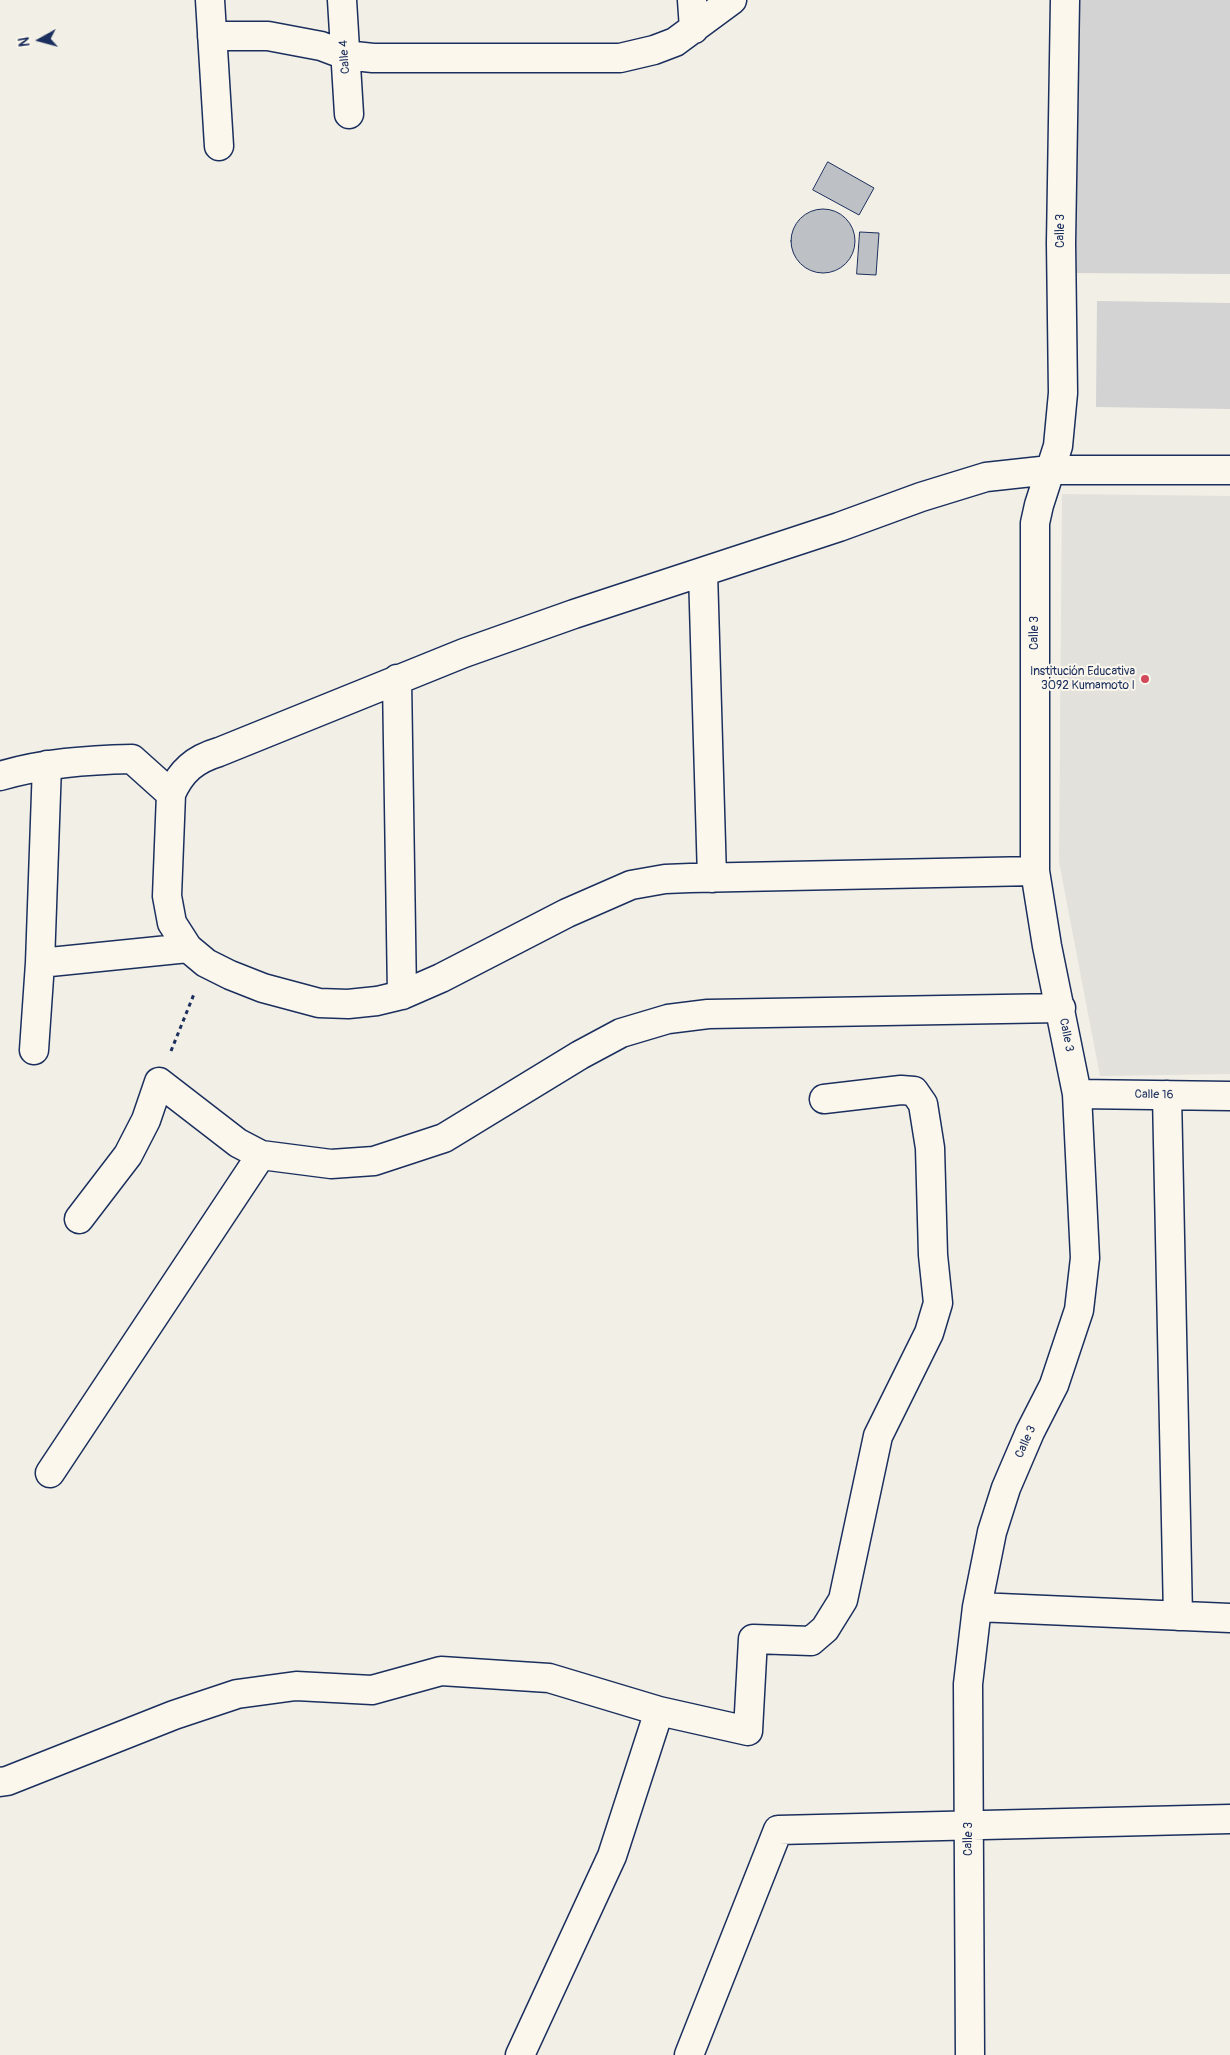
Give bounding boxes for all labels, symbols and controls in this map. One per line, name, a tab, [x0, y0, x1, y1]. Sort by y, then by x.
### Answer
north arrow	[15, 15, 65, 65]
text: N	[16, 36, 34, 48]
street label: Calle 4	[337, 39, 353, 75]
street label: Calle 3	[1054, 214, 1068, 248]
street label: Calle 3	[1028, 616, 1042, 650]
place label: Institución Educativa 3092 Kumamoto I	[1030, 665, 1135, 693]
marker: Institución Educativa 3092 Kumamoto I	[1139, 673, 1151, 685]
street label: Calle 3	[1056, 1017, 1076, 1053]
street label: Calle 16	[1134, 1087, 1174, 1103]
street label: Calle 3	[1013, 1424, 1039, 1460]
street label: Calle 3	[962, 1822, 976, 1856]

